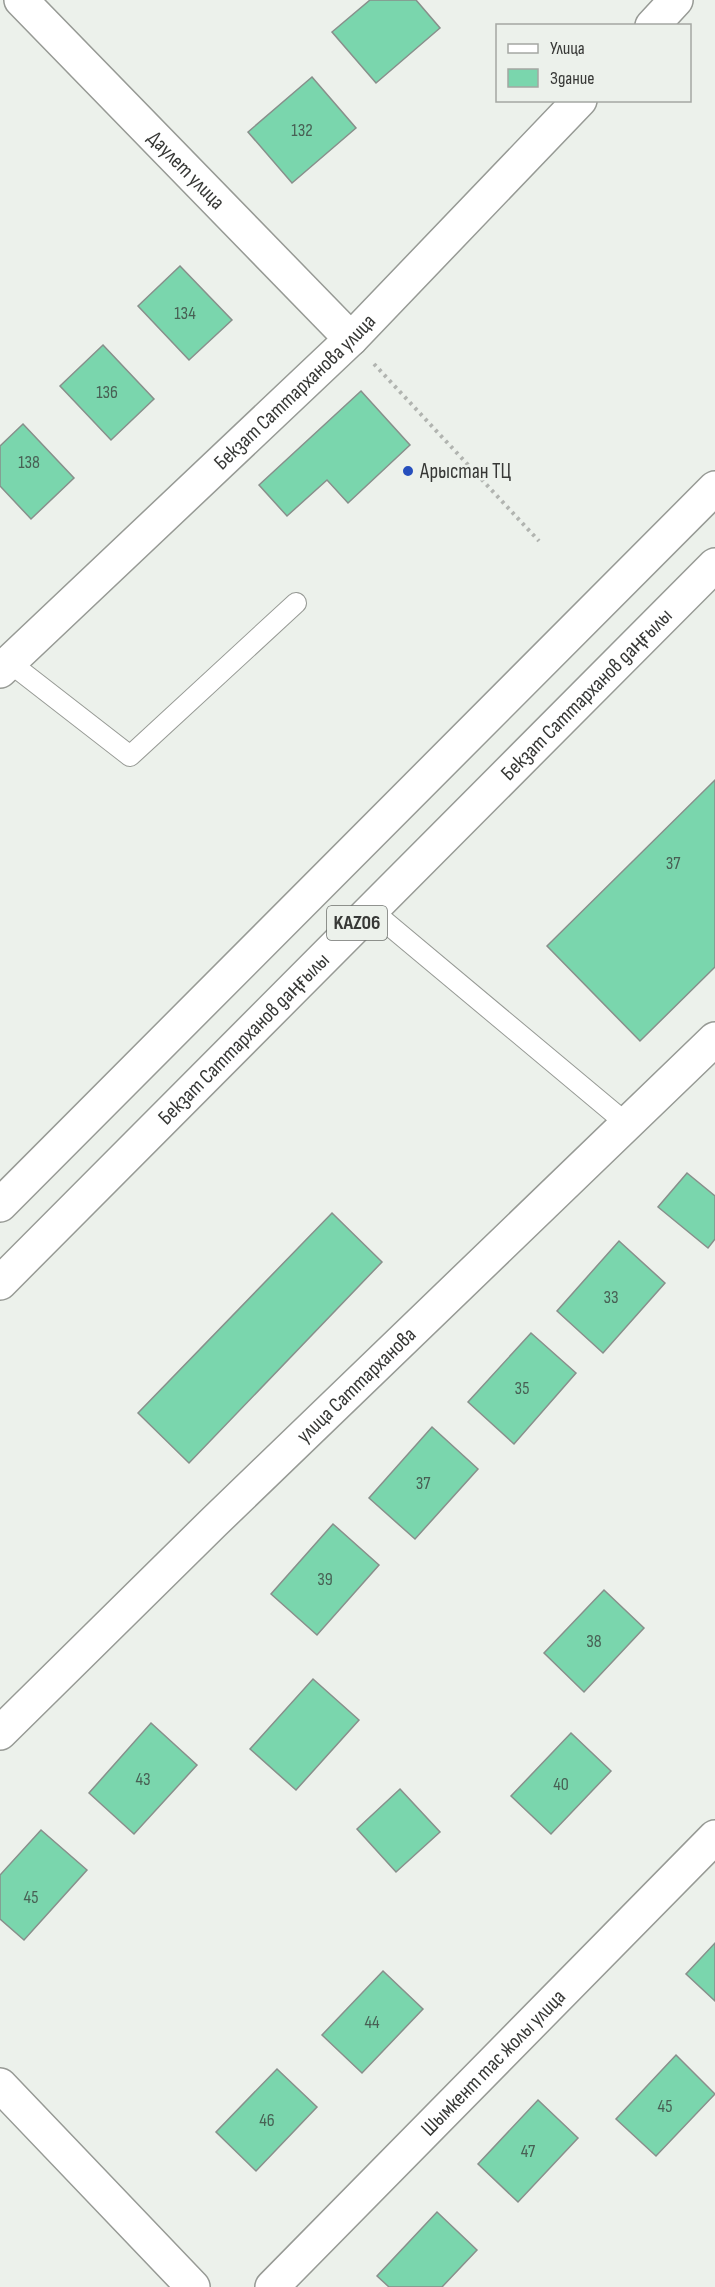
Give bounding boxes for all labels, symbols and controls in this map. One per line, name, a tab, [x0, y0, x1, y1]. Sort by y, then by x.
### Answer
legend	[496, 24, 691, 102]
text: Улица	[550, 38, 585, 59]
text: Здание	[550, 68, 595, 89]
house number: 132	[291, 120, 313, 141]
street label: Даулет улица	[143, 125, 230, 214]
house number: 134	[174, 303, 196, 324]
street label: Бекзат Саттарханова улица	[209, 309, 381, 475]
house number: 136	[96, 382, 118, 403]
house number: 138	[18, 452, 40, 473]
place label: Арыстан ТЦ	[419, 459, 512, 484]
marker: Арыстан ТЦ	[401, 464, 415, 478]
street label: Бекзат Саттарханов даңғылы	[496, 603, 677, 785]
house number: 37	[666, 853, 681, 874]
road number: KАZ06	[327, 906, 387, 940]
street label: Бекзат Саттарханов даңғылы	[153, 947, 334, 1130]
house number: 33	[603, 1287, 619, 1308]
street label: улица Саттарханова	[291, 1322, 421, 1448]
house number: 35	[515, 1378, 529, 1399]
house number: 37	[416, 1473, 431, 1494]
house number: 39	[317, 1569, 333, 1590]
house number: 38	[586, 1631, 602, 1652]
house number: 43	[135, 1769, 151, 1790]
house number: 40	[553, 1774, 569, 1795]
house number: 45	[24, 1887, 38, 1908]
street label: Шымкент тас жолы улица	[416, 1984, 570, 2141]
house number: 44	[364, 2012, 380, 2033]
house number: 45	[658, 2096, 672, 2117]
house number: 46	[259, 2110, 275, 2131]
house number: 47	[521, 2141, 536, 2162]

